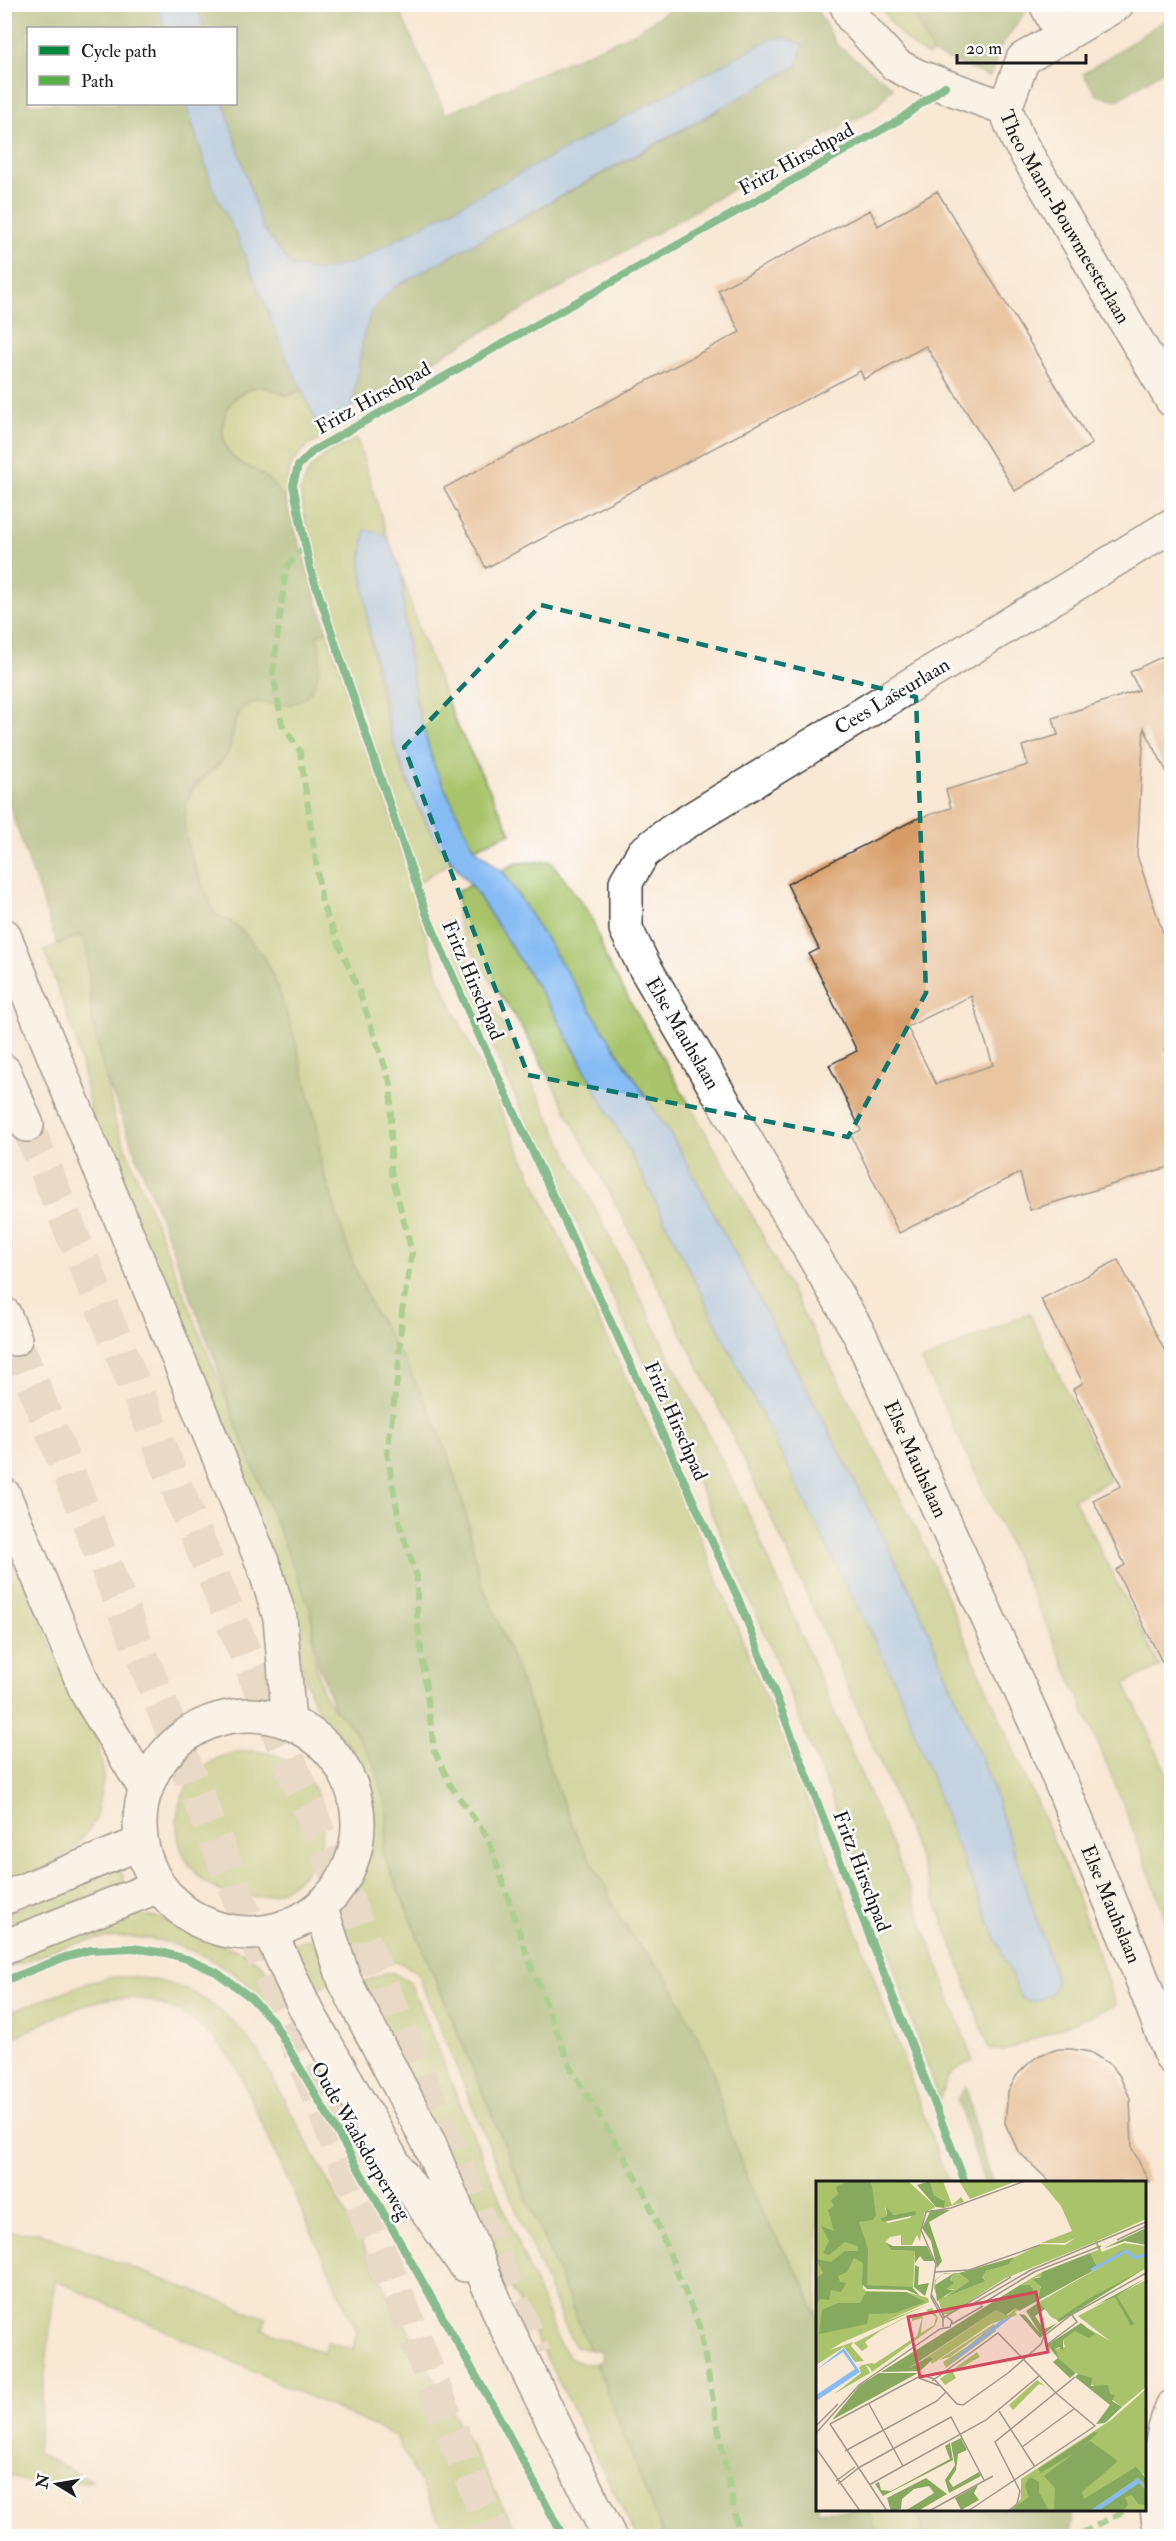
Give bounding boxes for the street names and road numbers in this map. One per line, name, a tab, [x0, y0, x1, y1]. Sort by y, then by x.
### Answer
street label: Theo Mann-Bouwmeesterlaan	[994, 106, 1136, 328]
street label: Fritz Hirschpad	[734, 117, 859, 202]
street label: Fritz Hirschpad	[311, 356, 436, 441]
street label: Cees Laseurlaan	[830, 652, 954, 740]
street label: Fritz Hirschpad	[436, 916, 510, 1044]
street label: Else Mauhslaan	[641, 972, 726, 1094]
street label: Fritz Hirschpad	[638, 1358, 713, 1485]
street label: Else Mauhslaan	[879, 1396, 953, 1522]
street label: Fritz Hirschpad	[827, 1807, 897, 1936]
street label: Else Mauhslaan	[1076, 1841, 1147, 1967]
street label: Oude Waalsdorperweg	[304, 2057, 417, 2226]

